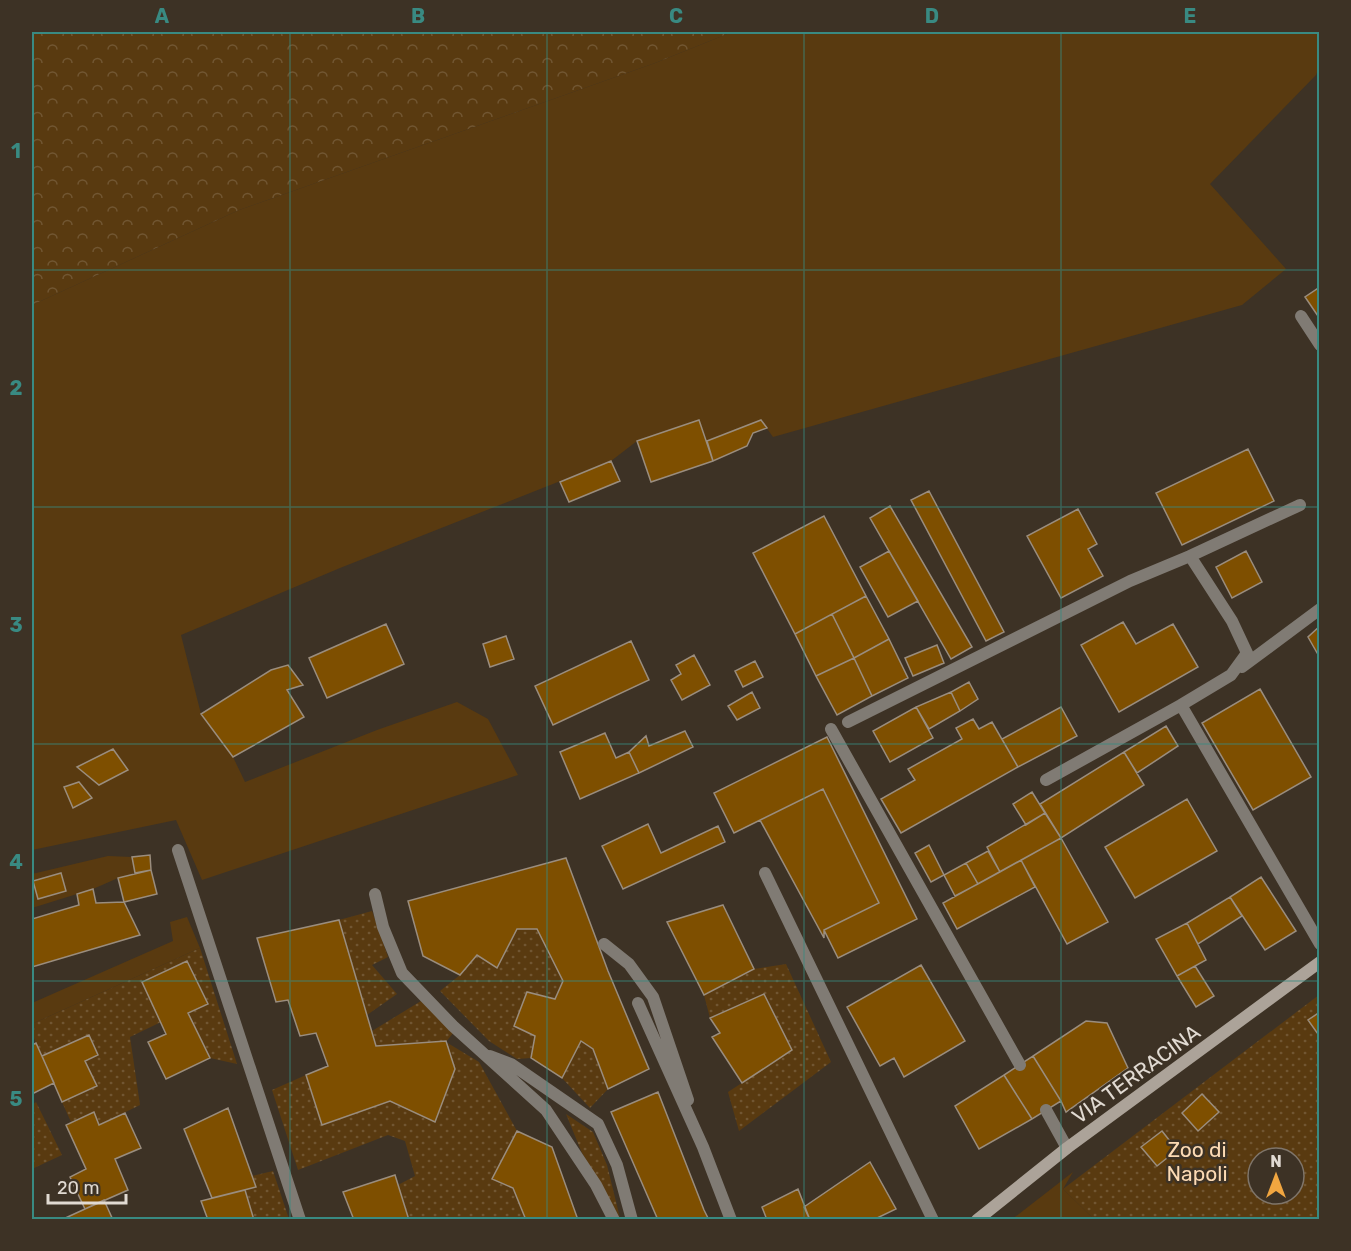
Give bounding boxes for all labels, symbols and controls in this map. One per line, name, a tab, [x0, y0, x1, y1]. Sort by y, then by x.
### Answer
text: A	[155, 4, 170, 28]
text: B	[411, 4, 425, 28]
text: C	[669, 4, 683, 28]
text: D	[925, 4, 939, 28]
text: E	[1184, 4, 1196, 28]
text: 1	[11, 139, 21, 163]
text: 2	[10, 376, 23, 400]
text: 3	[9, 613, 23, 637]
text: 4	[9, 850, 23, 874]
street label: VIA TERRACINA	[1067, 1019, 1205, 1129]
text: 5	[10, 1087, 23, 1111]
park label: Zoo di Napoli	[1167, 1137, 1227, 1186]
north arrow	[1246, 1146, 1306, 1206]
text: N	[1270, 1152, 1282, 1171]
scale bar	[48, 1167, 126, 1205]
text: 20 m	[57, 1177, 99, 1199]

